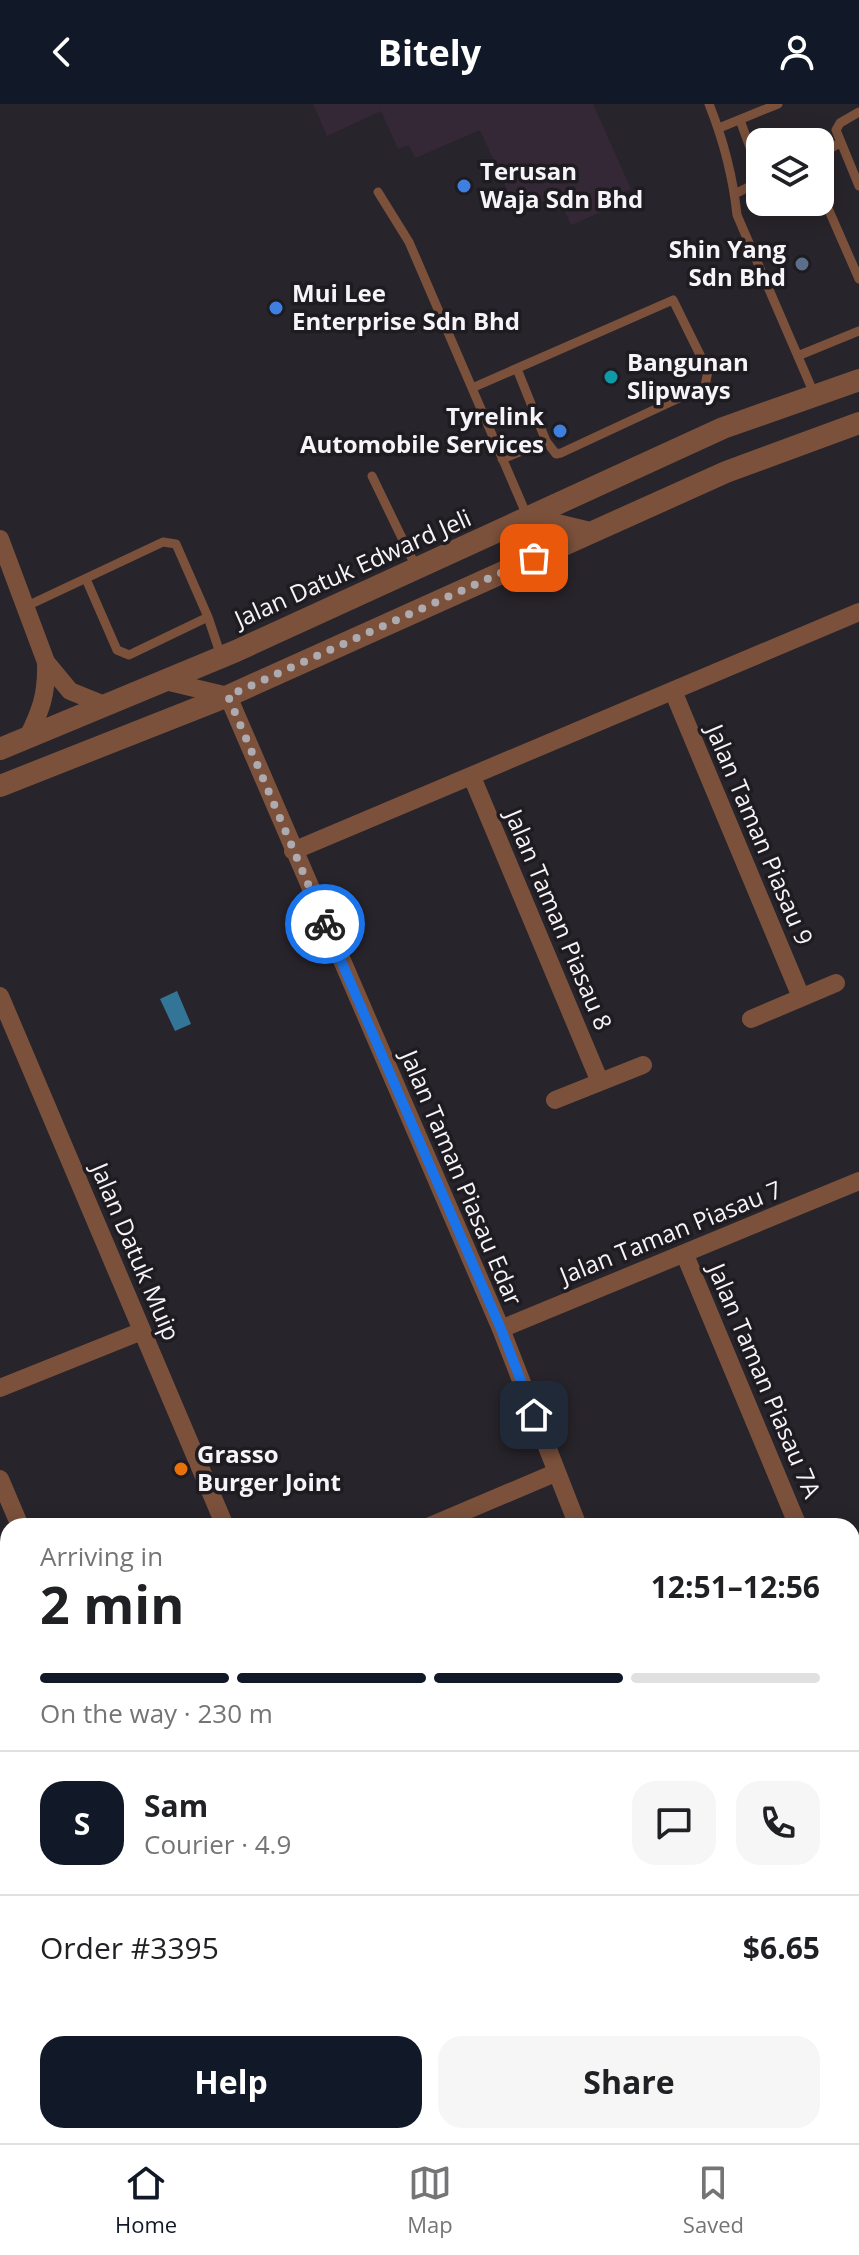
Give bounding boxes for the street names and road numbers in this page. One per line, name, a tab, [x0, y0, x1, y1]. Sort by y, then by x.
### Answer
street label: Jalan Datuk Edward Jeli	[227, 501, 476, 636]
street label: Jalan Taman Piasau 9	[698, 717, 822, 950]
street label: Jalan Taman Piasau 8	[497, 802, 621, 1035]
street label: Jalan Taman Piasau Edar	[393, 1043, 531, 1310]
street label: Jalan Datuk Muip	[83, 1156, 189, 1345]
street label: Jalan Taman Piasau 7	[553, 1172, 786, 1292]
street label: Jalan Taman Piasau 7A	[700, 1256, 830, 1503]

